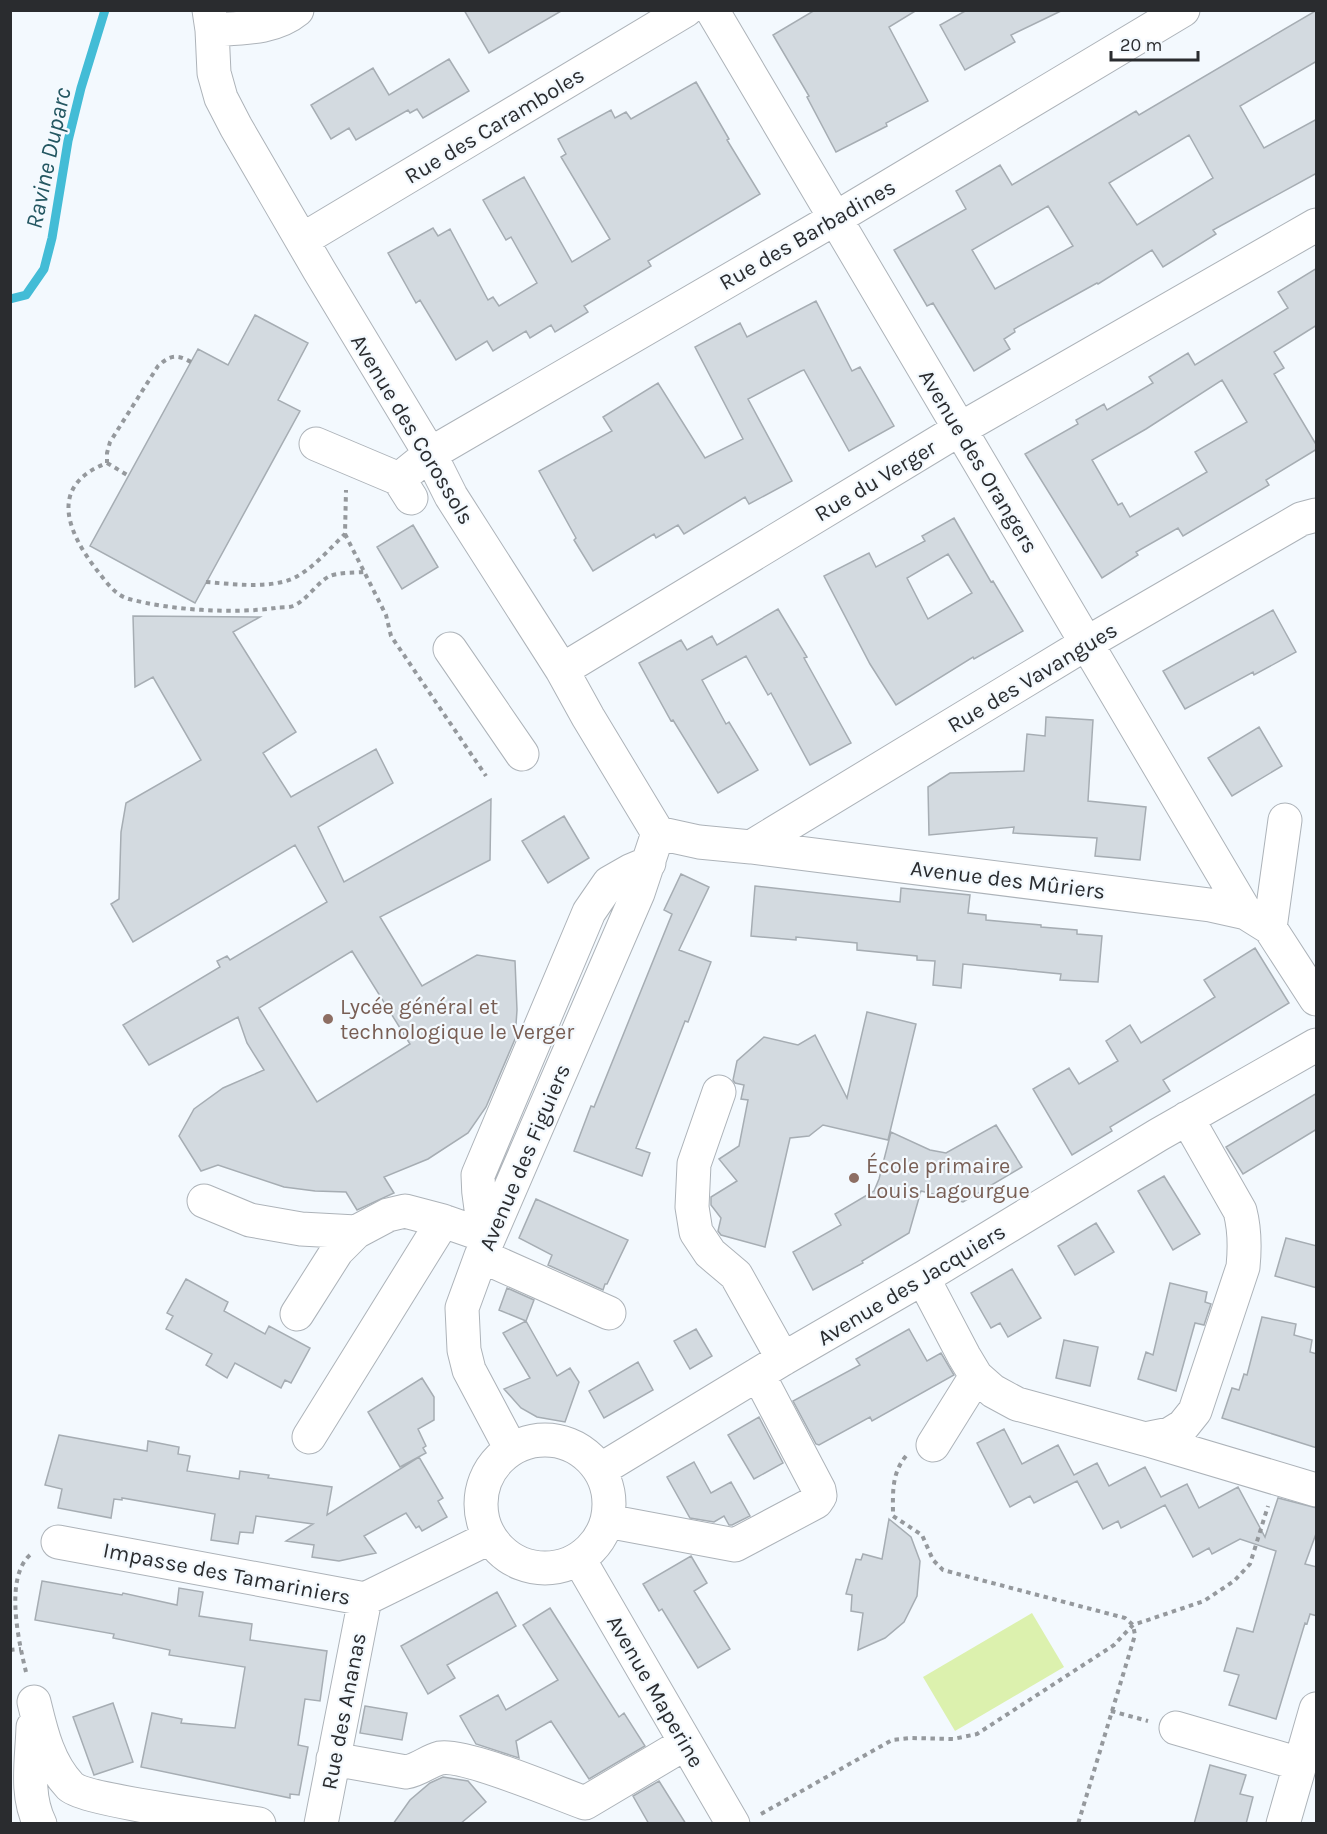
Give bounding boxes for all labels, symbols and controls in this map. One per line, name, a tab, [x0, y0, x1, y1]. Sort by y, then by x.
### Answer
scale bar	[1111, 24, 1198, 62]
text: 20 m	[1120, 34, 1162, 56]
street label: Rue des Caramboles	[400, 62, 589, 190]
water label: Ravine Duparc	[19, 85, 77, 231]
street label: Rue des Barbadines	[715, 174, 900, 296]
street label: Avenue des Corossols	[345, 330, 479, 529]
street label: Avenue des Orangers	[913, 365, 1043, 558]
street label: Rue du Verger	[810, 434, 941, 527]
street label: Rue des Vavangues	[943, 617, 1122, 739]
street label: Avenue des Mûriers	[909, 855, 1107, 905]
place label: Lycée général et technologique le Verger	[340, 994, 574, 1045]
marker: Lycée général et technologique le Verger	[321, 1012, 335, 1026]
street label: Avenue des Figuiers	[474, 1060, 576, 1254]
place label: École primaire Louis Lagourgue	[866, 1152, 1030, 1204]
marker: École primaire Louis Lagourgue	[847, 1171, 861, 1185]
street label: Avenue des Jacquiers	[813, 1218, 1010, 1351]
street label: Impasse des Tamariniers	[101, 1537, 353, 1611]
street label: Avenue Maperine	[601, 1611, 709, 1772]
street label: Rue des Ananas	[316, 1630, 372, 1792]

